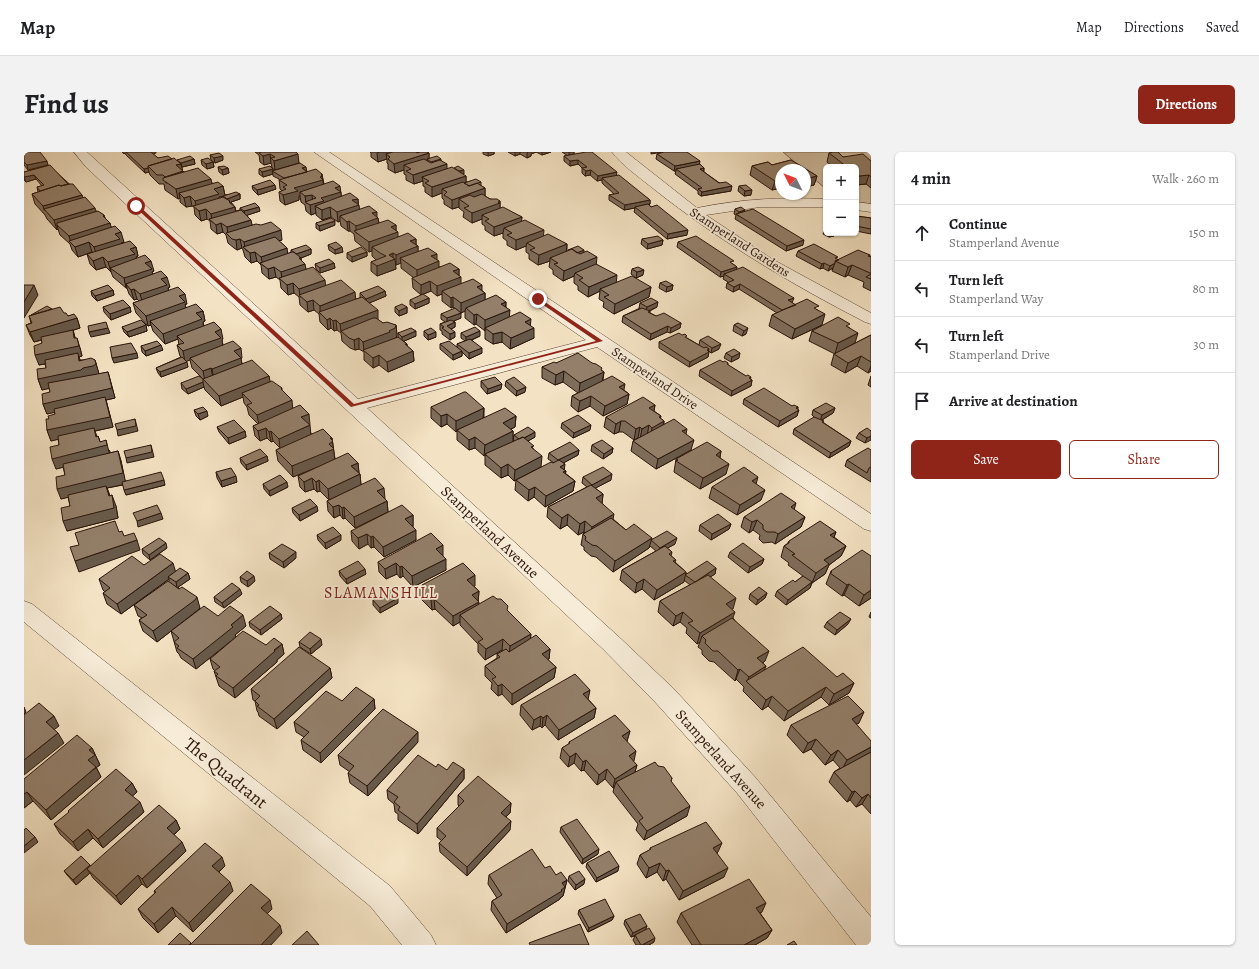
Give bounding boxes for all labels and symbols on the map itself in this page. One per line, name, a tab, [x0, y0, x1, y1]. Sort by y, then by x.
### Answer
north arrow	[775, 164, 811, 200]
route start	[127, 197, 145, 215]
street label: Stamperland Gardens	[687, 203, 793, 281]
route end	[529, 290, 547, 308]
street label: Stamperland Drive	[608, 343, 702, 413]
street label: Stamperland Avenue	[437, 481, 544, 583]
district label: SLAMANSHILL	[324, 582, 438, 604]
street label: Stamperland Avenue	[671, 705, 771, 813]
street label: The Quadrant	[179, 732, 273, 814]

